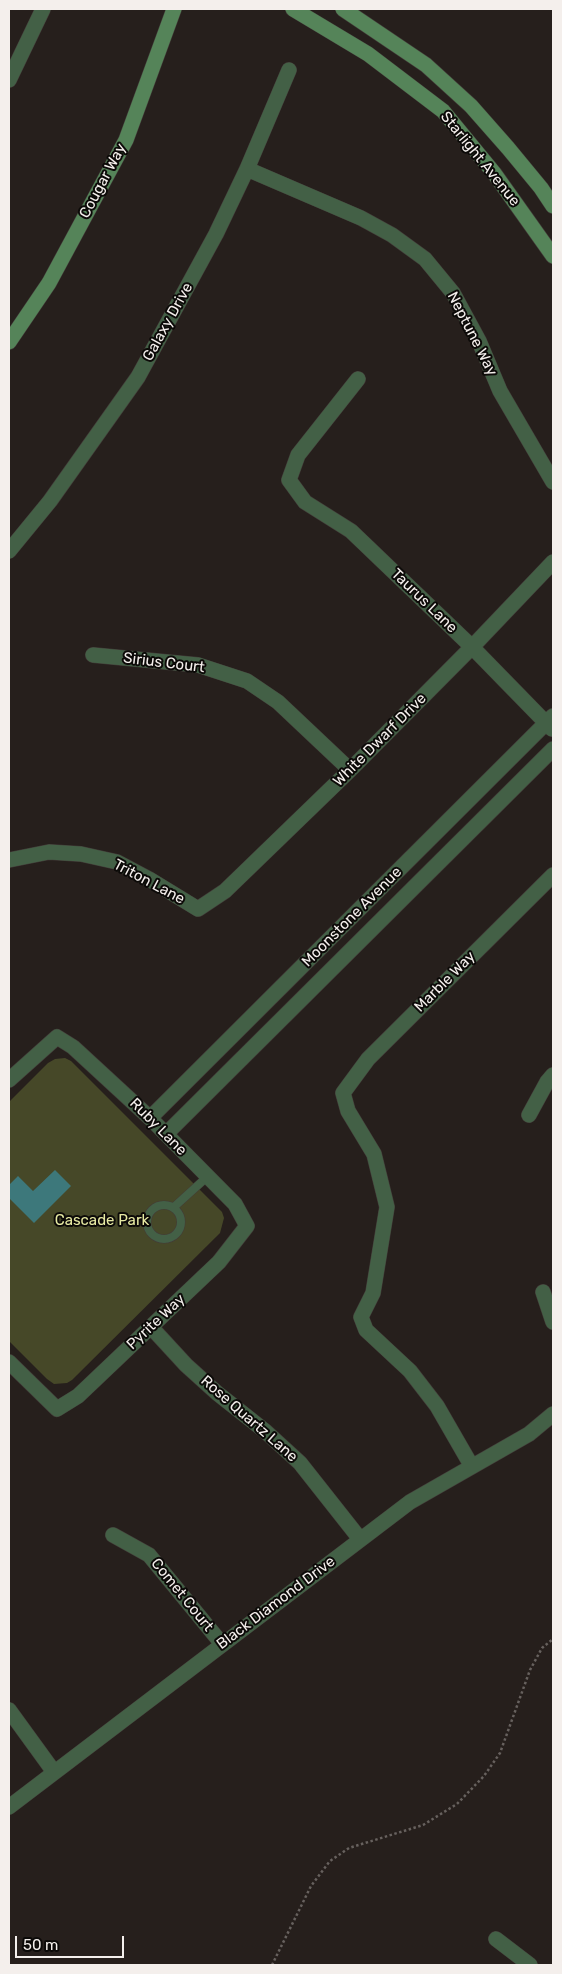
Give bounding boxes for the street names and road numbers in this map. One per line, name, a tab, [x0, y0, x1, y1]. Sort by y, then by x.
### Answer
street label: Starlight Avenue	[436, 108, 524, 210]
street label: Cougar Way	[76, 140, 130, 222]
street label: Galaxy Drive	[139, 280, 197, 364]
street label: Neptune Way	[443, 289, 501, 379]
street label: Taurus Lane	[387, 565, 461, 637]
street label: Sirius Court	[122, 649, 206, 677]
street label: White Dwarf Drive	[330, 690, 430, 790]
street label: Triton Lane	[110, 856, 188, 908]
street label: Moonstone Avenue	[298, 863, 406, 971]
street label: Marble Way	[411, 948, 479, 1016]
street label: Ruby Lane	[126, 1095, 190, 1159]
street label: Pyrite Way	[123, 1290, 189, 1354]
street label: Rose Quartz Lane	[197, 1372, 301, 1466]
street label: Black Diamond Drive	[213, 1553, 339, 1653]
street label: Comet Court	[147, 1555, 217, 1635]

